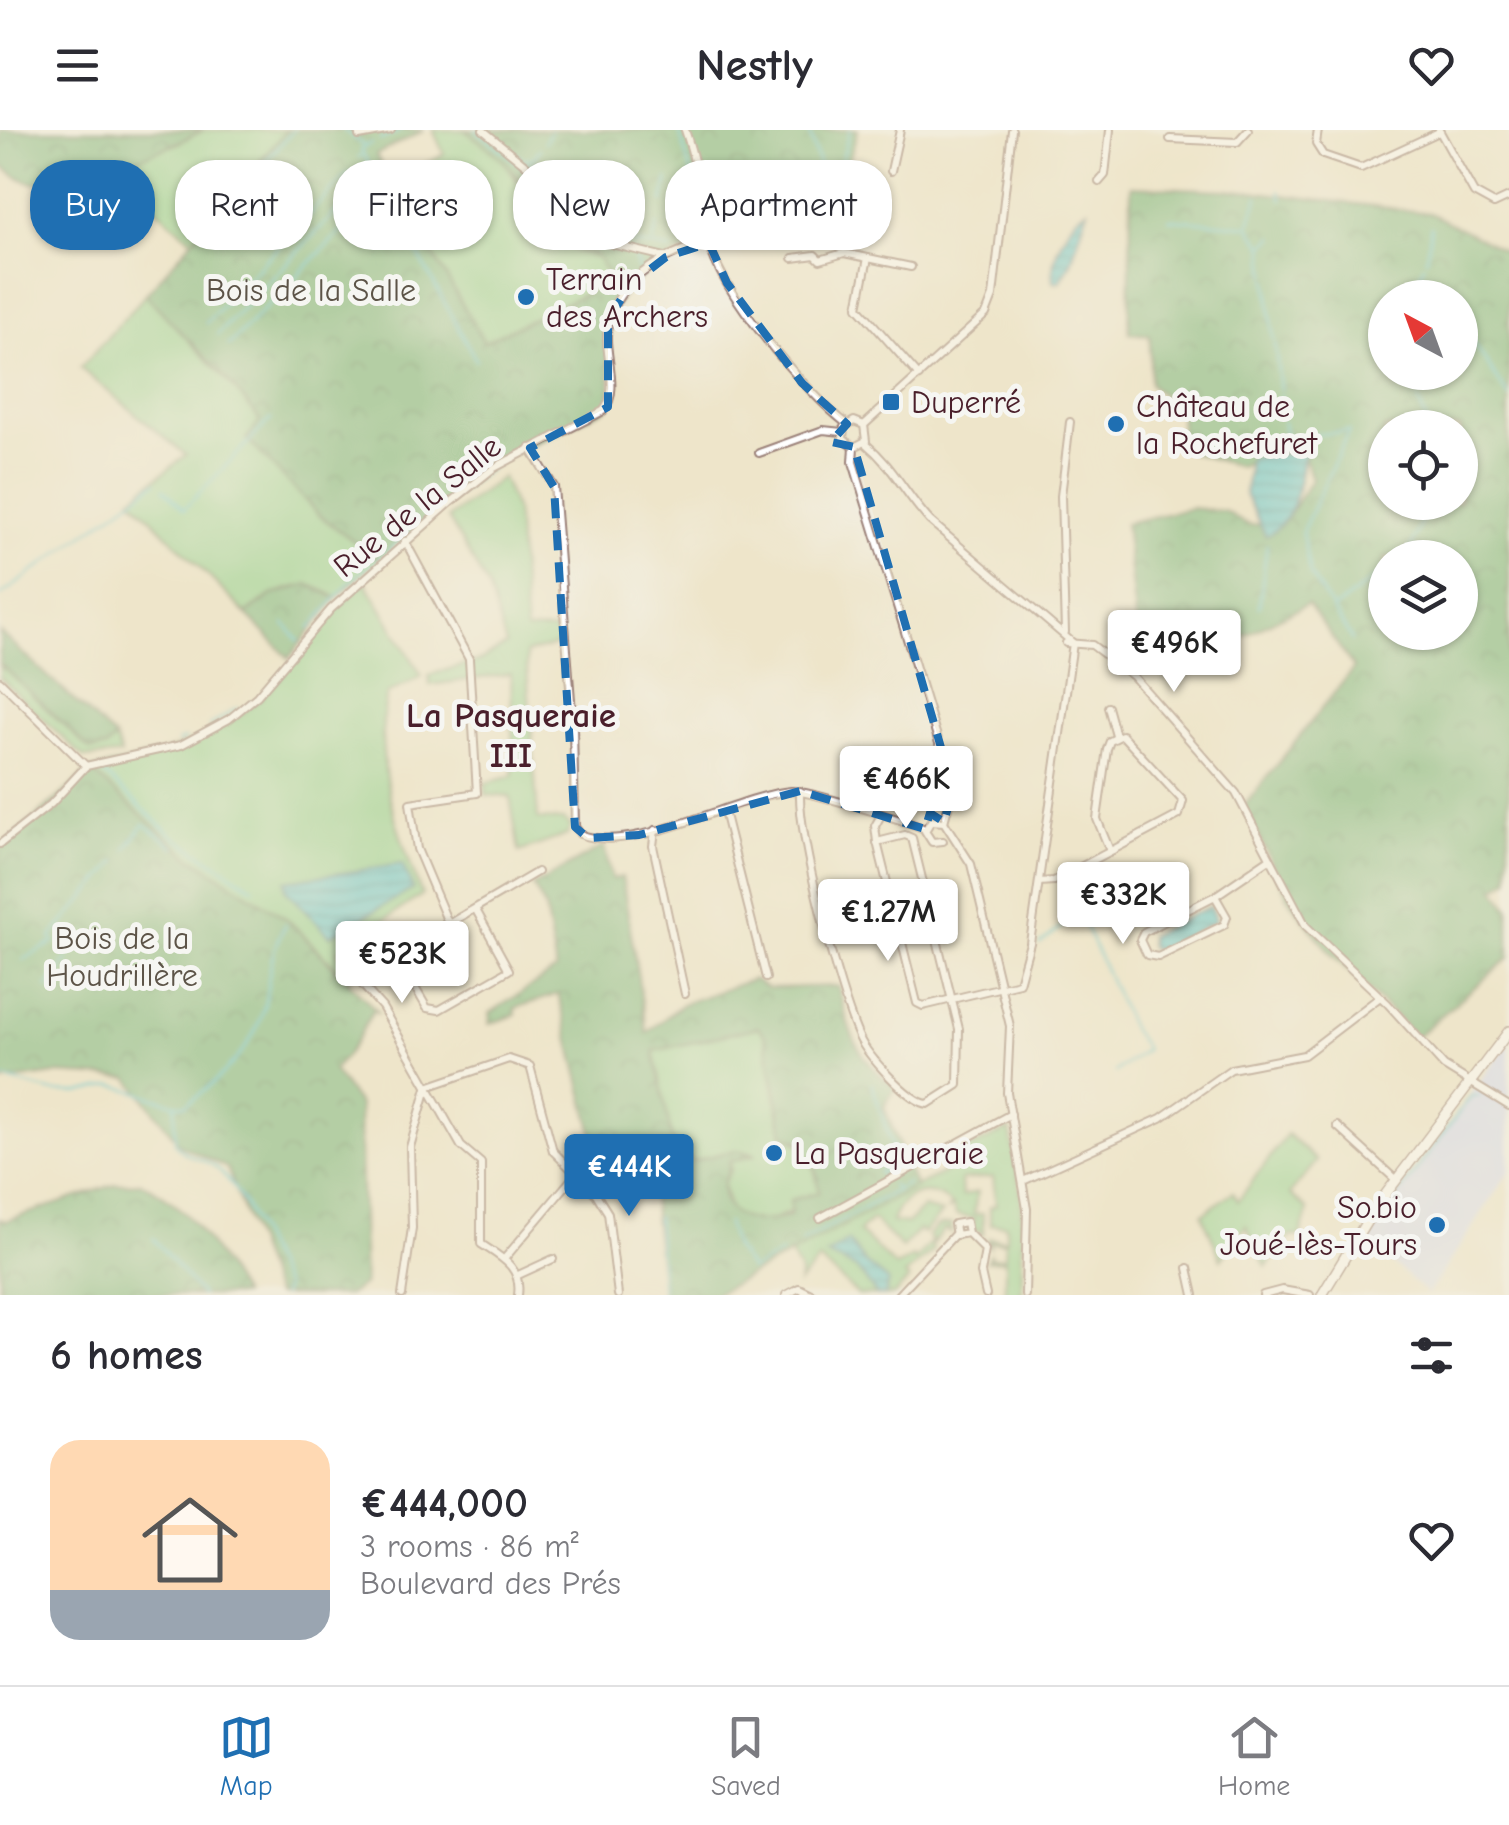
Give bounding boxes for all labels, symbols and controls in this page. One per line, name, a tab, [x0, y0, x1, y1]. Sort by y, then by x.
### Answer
icon: menu	[50, 38, 105, 93]
icon: heart	[1404, 38, 1459, 93]
text: Nestly	[696, 39, 813, 91]
chip: Buy	[30, 160, 155, 250]
chip: Rent	[175, 160, 313, 250]
chip: Filters	[333, 160, 493, 250]
chip: New	[513, 160, 645, 250]
chip: Apartment	[665, 160, 892, 250]
place label: Terrain des Archers	[546, 261, 708, 335]
park label: Bois de la Salle	[206, 272, 416, 309]
north arrow	[1368, 280, 1478, 390]
map controls	[1368, 280, 1478, 650]
marker: Terrain des Archers	[515, 286, 537, 308]
place label: Duperré	[911, 384, 1021, 421]
place label: Château de la Rochefuret	[1136, 388, 1318, 462]
marker: Duperré	[880, 391, 902, 413]
button: locate	[1368, 410, 1478, 520]
marker: Château de la Rochefuret	[1105, 413, 1127, 435]
street label: Rue de la Salle	[326, 428, 508, 585]
button: layers	[1368, 540, 1478, 650]
pin: €496K	[1104, 610, 1244, 695]
text: €496K	[1130, 624, 1218, 661]
district label: La Pasqueraie III	[406, 695, 616, 776]
pin: €466K	[836, 746, 976, 831]
text: €466K	[862, 760, 950, 797]
pin: €332K	[1053, 862, 1193, 947]
text: €332K	[1079, 876, 1167, 913]
pin: €1.27M	[807, 879, 969, 964]
text: €1.27M	[840, 893, 936, 930]
park label: Bois de la Houdrillère	[46, 920, 198, 994]
pin: €523K	[332, 921, 472, 1006]
text: €523K	[358, 935, 446, 972]
pin: €444K	[559, 1134, 699, 1219]
place label: La Pasqueraie	[794, 1135, 984, 1172]
marker: La Pasqueraie	[763, 1142, 785, 1164]
text: €444K	[586, 1148, 672, 1185]
place label: So.bio Joué-lès-Tours	[1220, 1189, 1417, 1263]
marker: So.bio Joué-lès-Tours	[1426, 1214, 1448, 1236]
icon: filters	[1404, 1328, 1459, 1383]
text: 6 homes	[50, 1331, 203, 1380]
text: €444,000	[360, 1479, 528, 1528]
icon: home	[130, 1480, 250, 1600]
icon: heart	[1404, 1513, 1459, 1568]
text: 3 rooms · 86 m²	[360, 1528, 579, 1565]
text: Boulevard des Prés	[360, 1565, 621, 1602]
tab: Map	[219, 1710, 274, 1802]
tab: Saved	[711, 1710, 781, 1802]
tab: Home	[1218, 1710, 1290, 1802]

